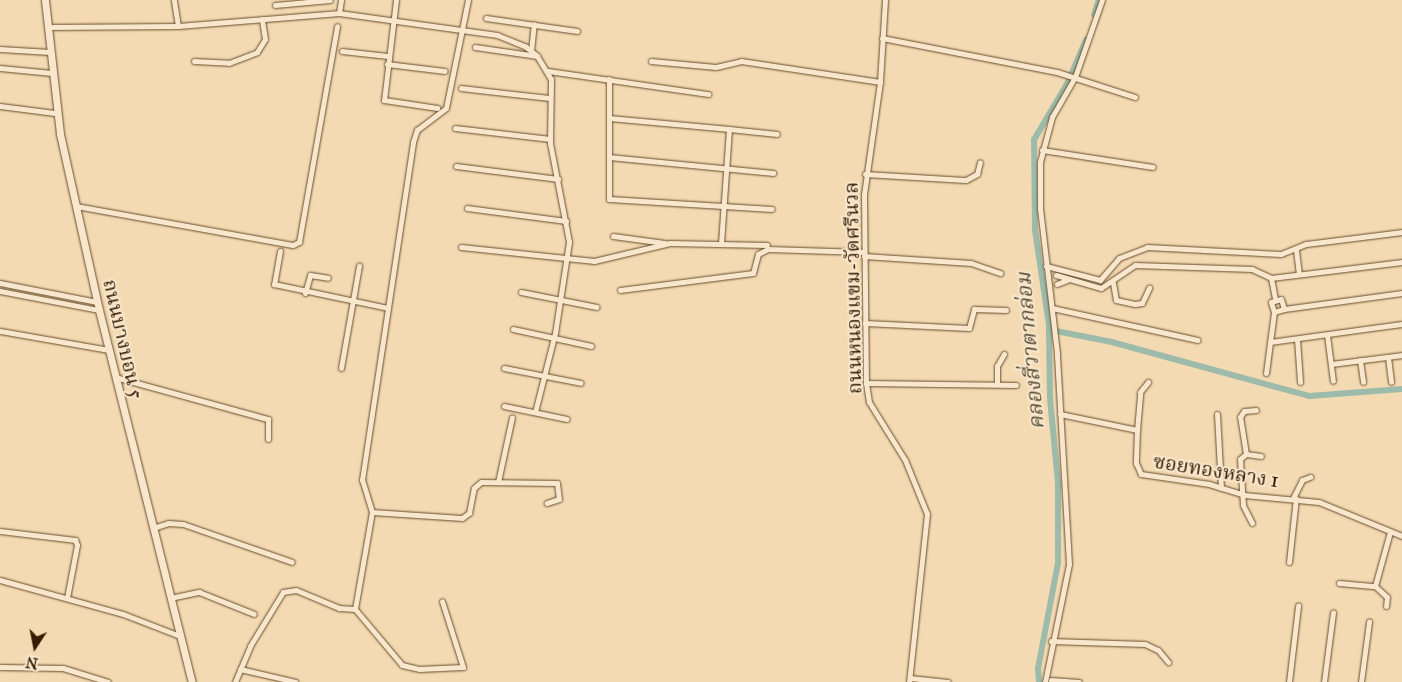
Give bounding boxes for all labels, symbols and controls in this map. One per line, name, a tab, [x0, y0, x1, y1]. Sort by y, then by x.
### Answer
street label: ถนนหนองแขม-วัดศรีนวล	[839, 182, 867, 394]
water label: คลองสี่วาตากล่อม	[1011, 271, 1049, 431]
street label: ถนนบางบอน 5	[98, 277, 148, 401]
street label: ซอยทองหลาง 1	[1151, 449, 1281, 493]
north arrow	[10, 622, 60, 672]
text: N	[25, 653, 39, 672]

